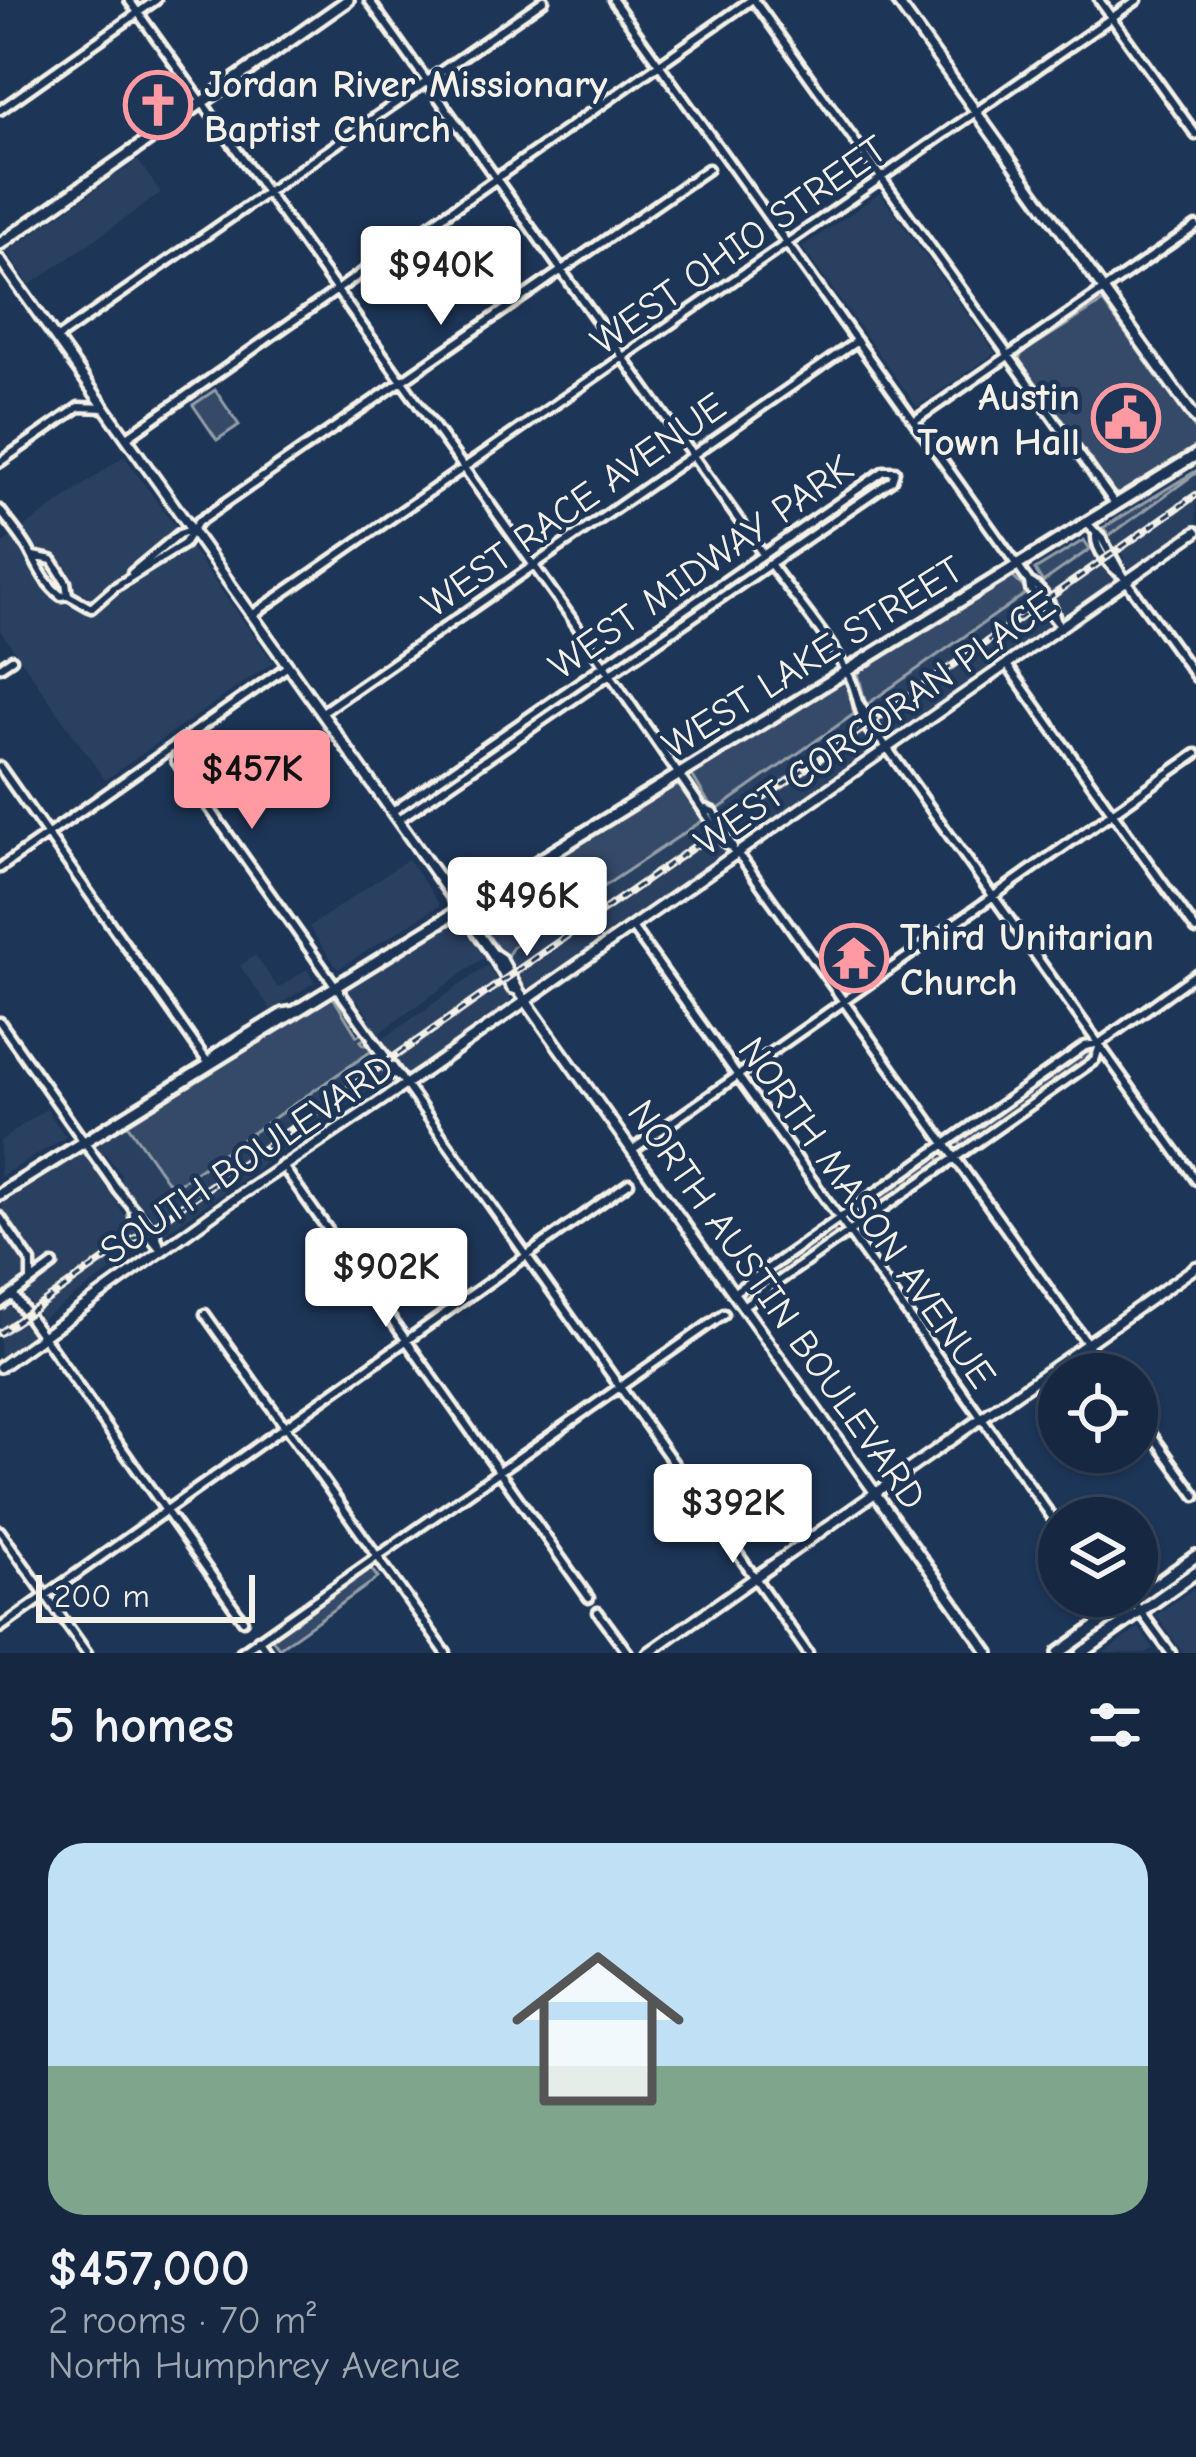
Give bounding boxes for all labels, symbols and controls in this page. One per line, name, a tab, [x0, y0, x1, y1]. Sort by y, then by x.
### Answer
place label: Jordan River Missionary Baptist Church	[204, 62, 608, 152]
church icon: Jordan River Missionary Baptist Church	[123, 70, 193, 140]
street label: WEST OHIO STREET	[582, 126, 895, 364]
pin: $940K	[357, 226, 525, 328]
text: $940K	[388, 242, 494, 287]
place label: Austin Town Hall	[917, 375, 1080, 465]
public building icon: Austin Town Hall	[1091, 383, 1161, 453]
street label: WEST RACE AVENUE	[413, 384, 734, 627]
street label: WEST MIDWAY PARK	[540, 445, 861, 689]
street label: WEST LAKE STREET	[654, 547, 971, 768]
street label: WEST CORCORAN PLACE	[686, 582, 1064, 865]
pin: $457K	[168, 730, 336, 832]
text: $457K	[201, 746, 303, 791]
pin: $496K	[443, 857, 611, 959]
text: $496K	[475, 873, 579, 918]
place label: Third Unitarian Church	[900, 915, 1154, 1005]
temple icon: Third Unitarian Church	[819, 923, 889, 993]
street label: NORTH MASON AVENUE	[729, 1029, 1005, 1397]
street label: SOUTH BOULEVARD	[92, 1045, 402, 1274]
street label: NORTH AUSTIN BOULEVARD	[618, 1092, 935, 1518]
pin: $902K	[302, 1228, 470, 1330]
text: $902K	[332, 1244, 440, 1289]
map controls	[1038, 1353, 1158, 1617]
button: locate	[1038, 1353, 1158, 1473]
pin: $392K	[649, 1464, 817, 1566]
text: $392K	[681, 1480, 785, 1525]
button: layers	[1038, 1497, 1158, 1617]
scale bar	[36, 1569, 255, 1622]
text: 200 m	[54, 1577, 150, 1615]
icon: filters	[1082, 1692, 1148, 1758]
text: 5 homes	[48, 1696, 234, 1755]
icon: home	[490, 1921, 706, 2137]
text: $457,000	[48, 2239, 250, 2298]
text: 2 rooms · 70 m²	[48, 2298, 316, 2343]
text: North Humphrey Avenue	[48, 2343, 460, 2388]

